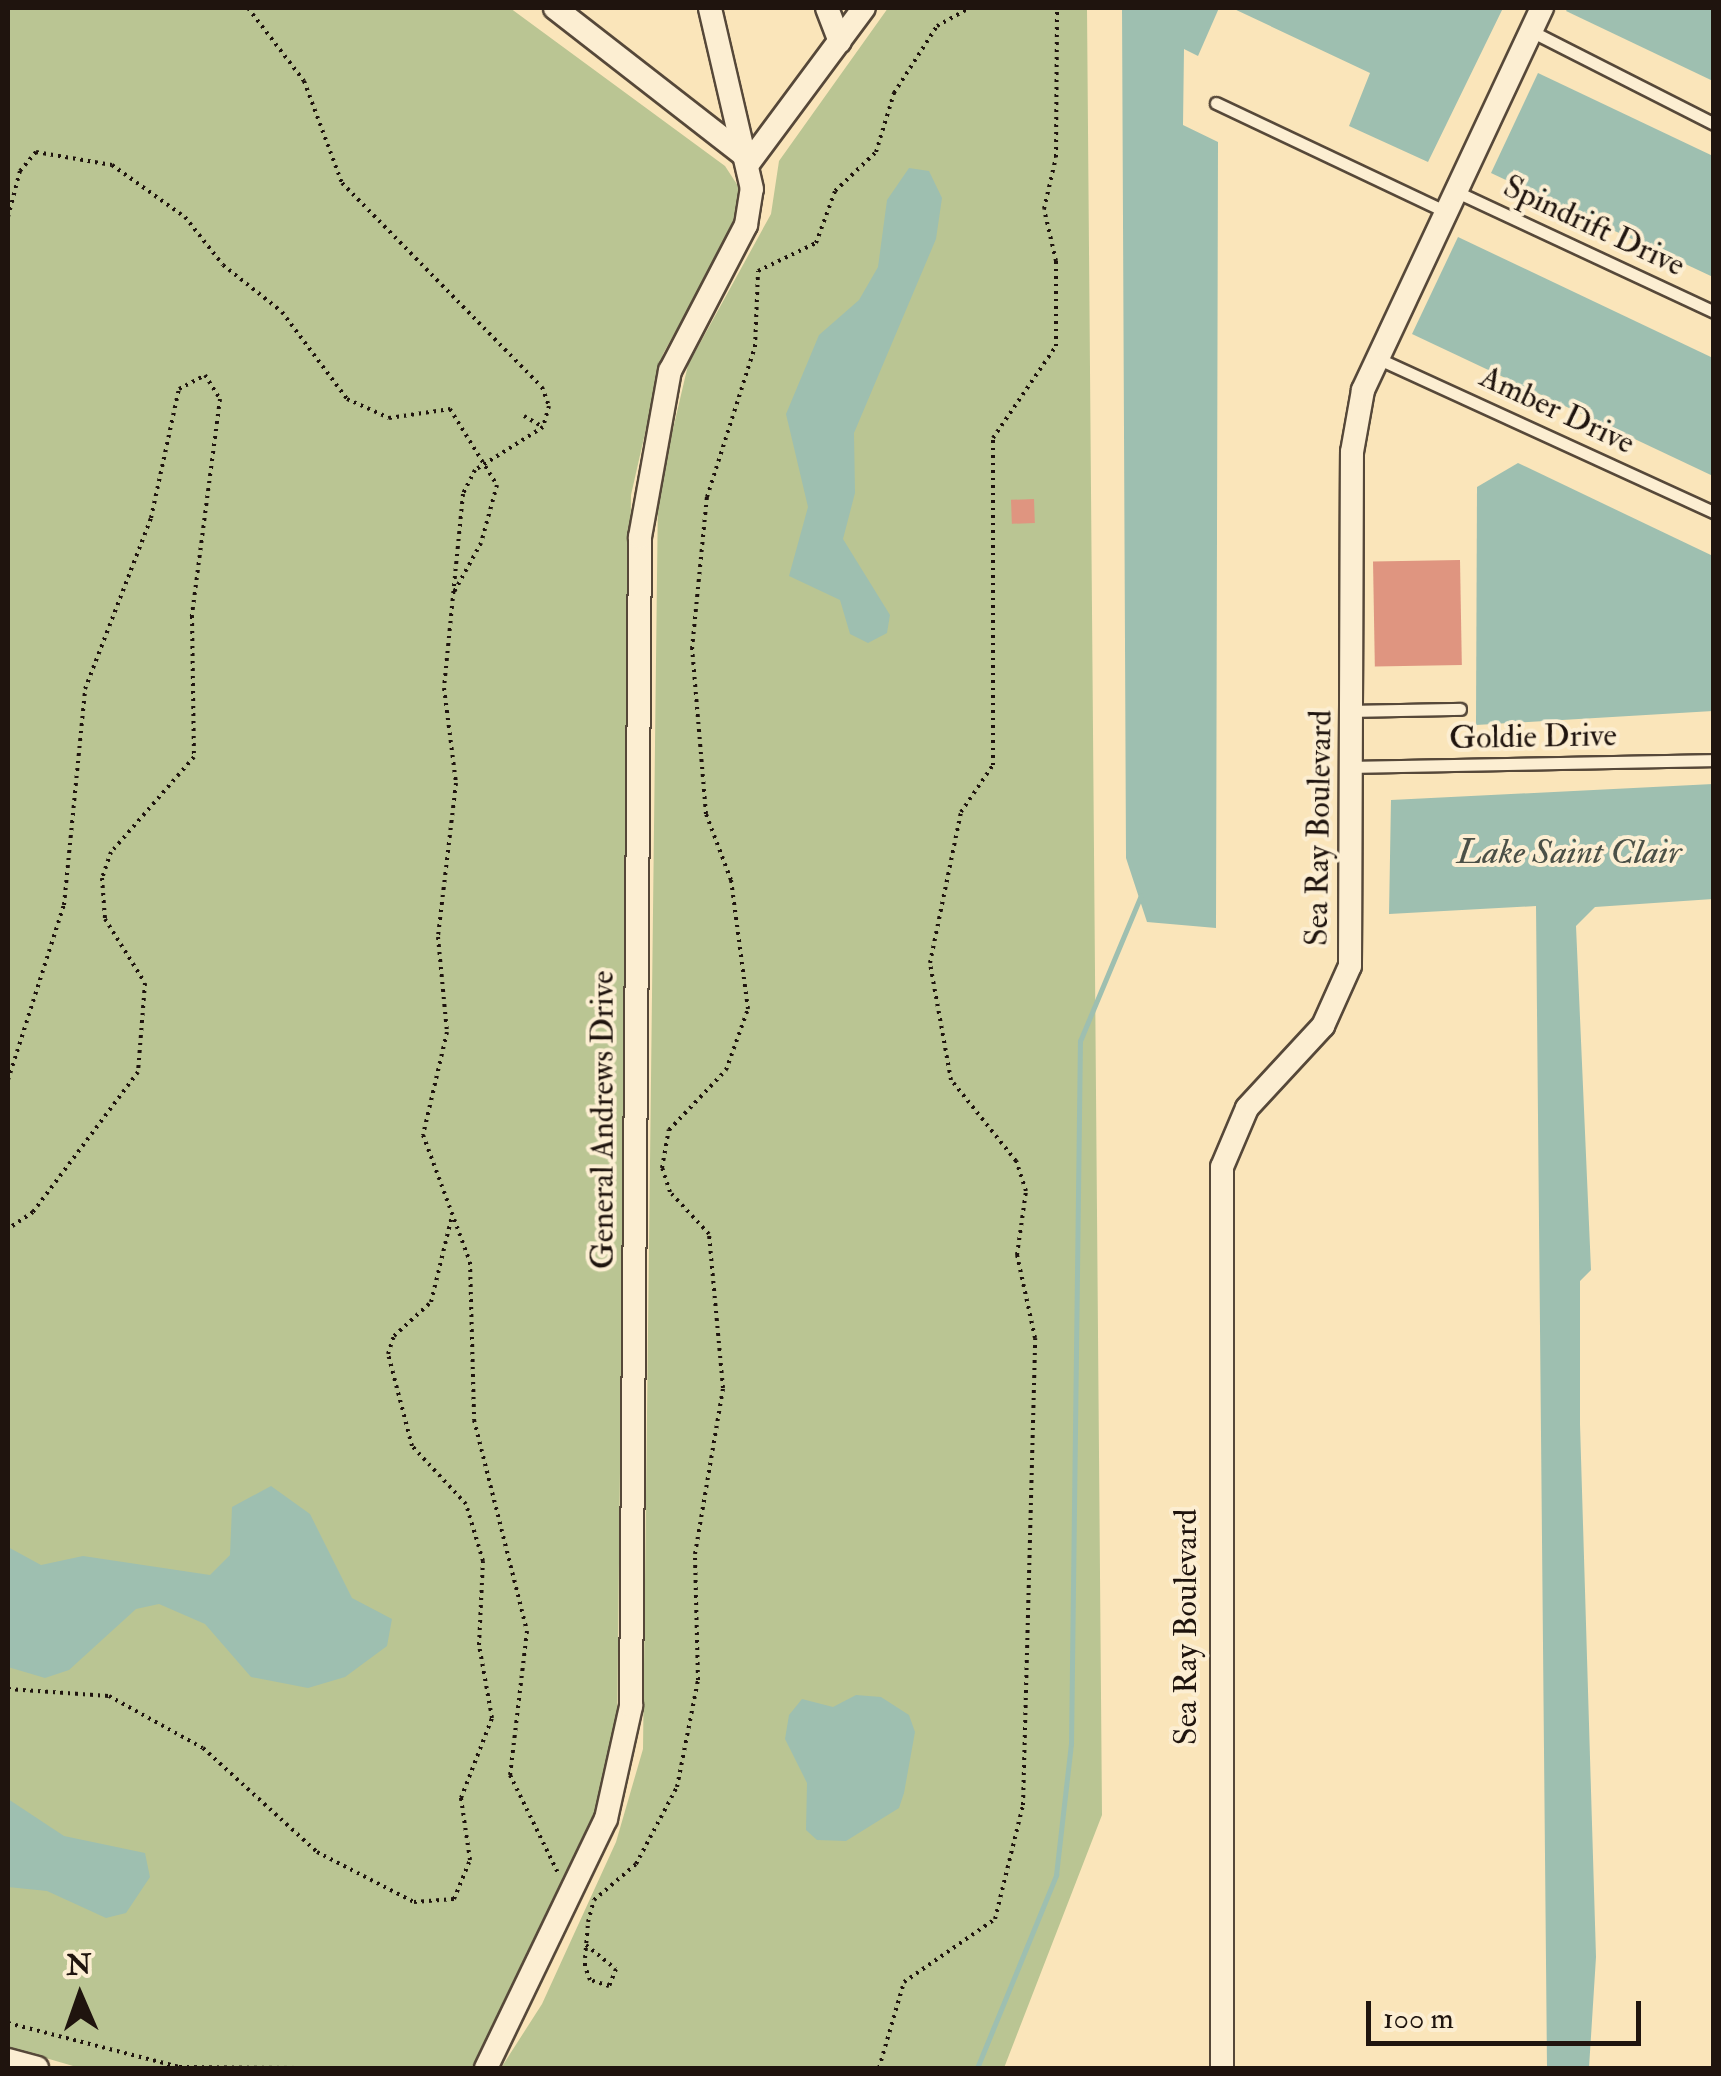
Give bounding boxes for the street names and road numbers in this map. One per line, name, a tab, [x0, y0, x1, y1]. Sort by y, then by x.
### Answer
street label: Spindrift Drive	[1497, 167, 1691, 285]
street label: Amber Drive	[1474, 358, 1640, 462]
street label: Sea Ray Boulevard	[1298, 710, 1340, 946]
street label: Goldie Drive	[1449, 716, 1617, 758]
street label: General Andrews Drive	[584, 971, 622, 1269]
street label: Sea Ray Boulevard	[1167, 1509, 1205, 1745]

